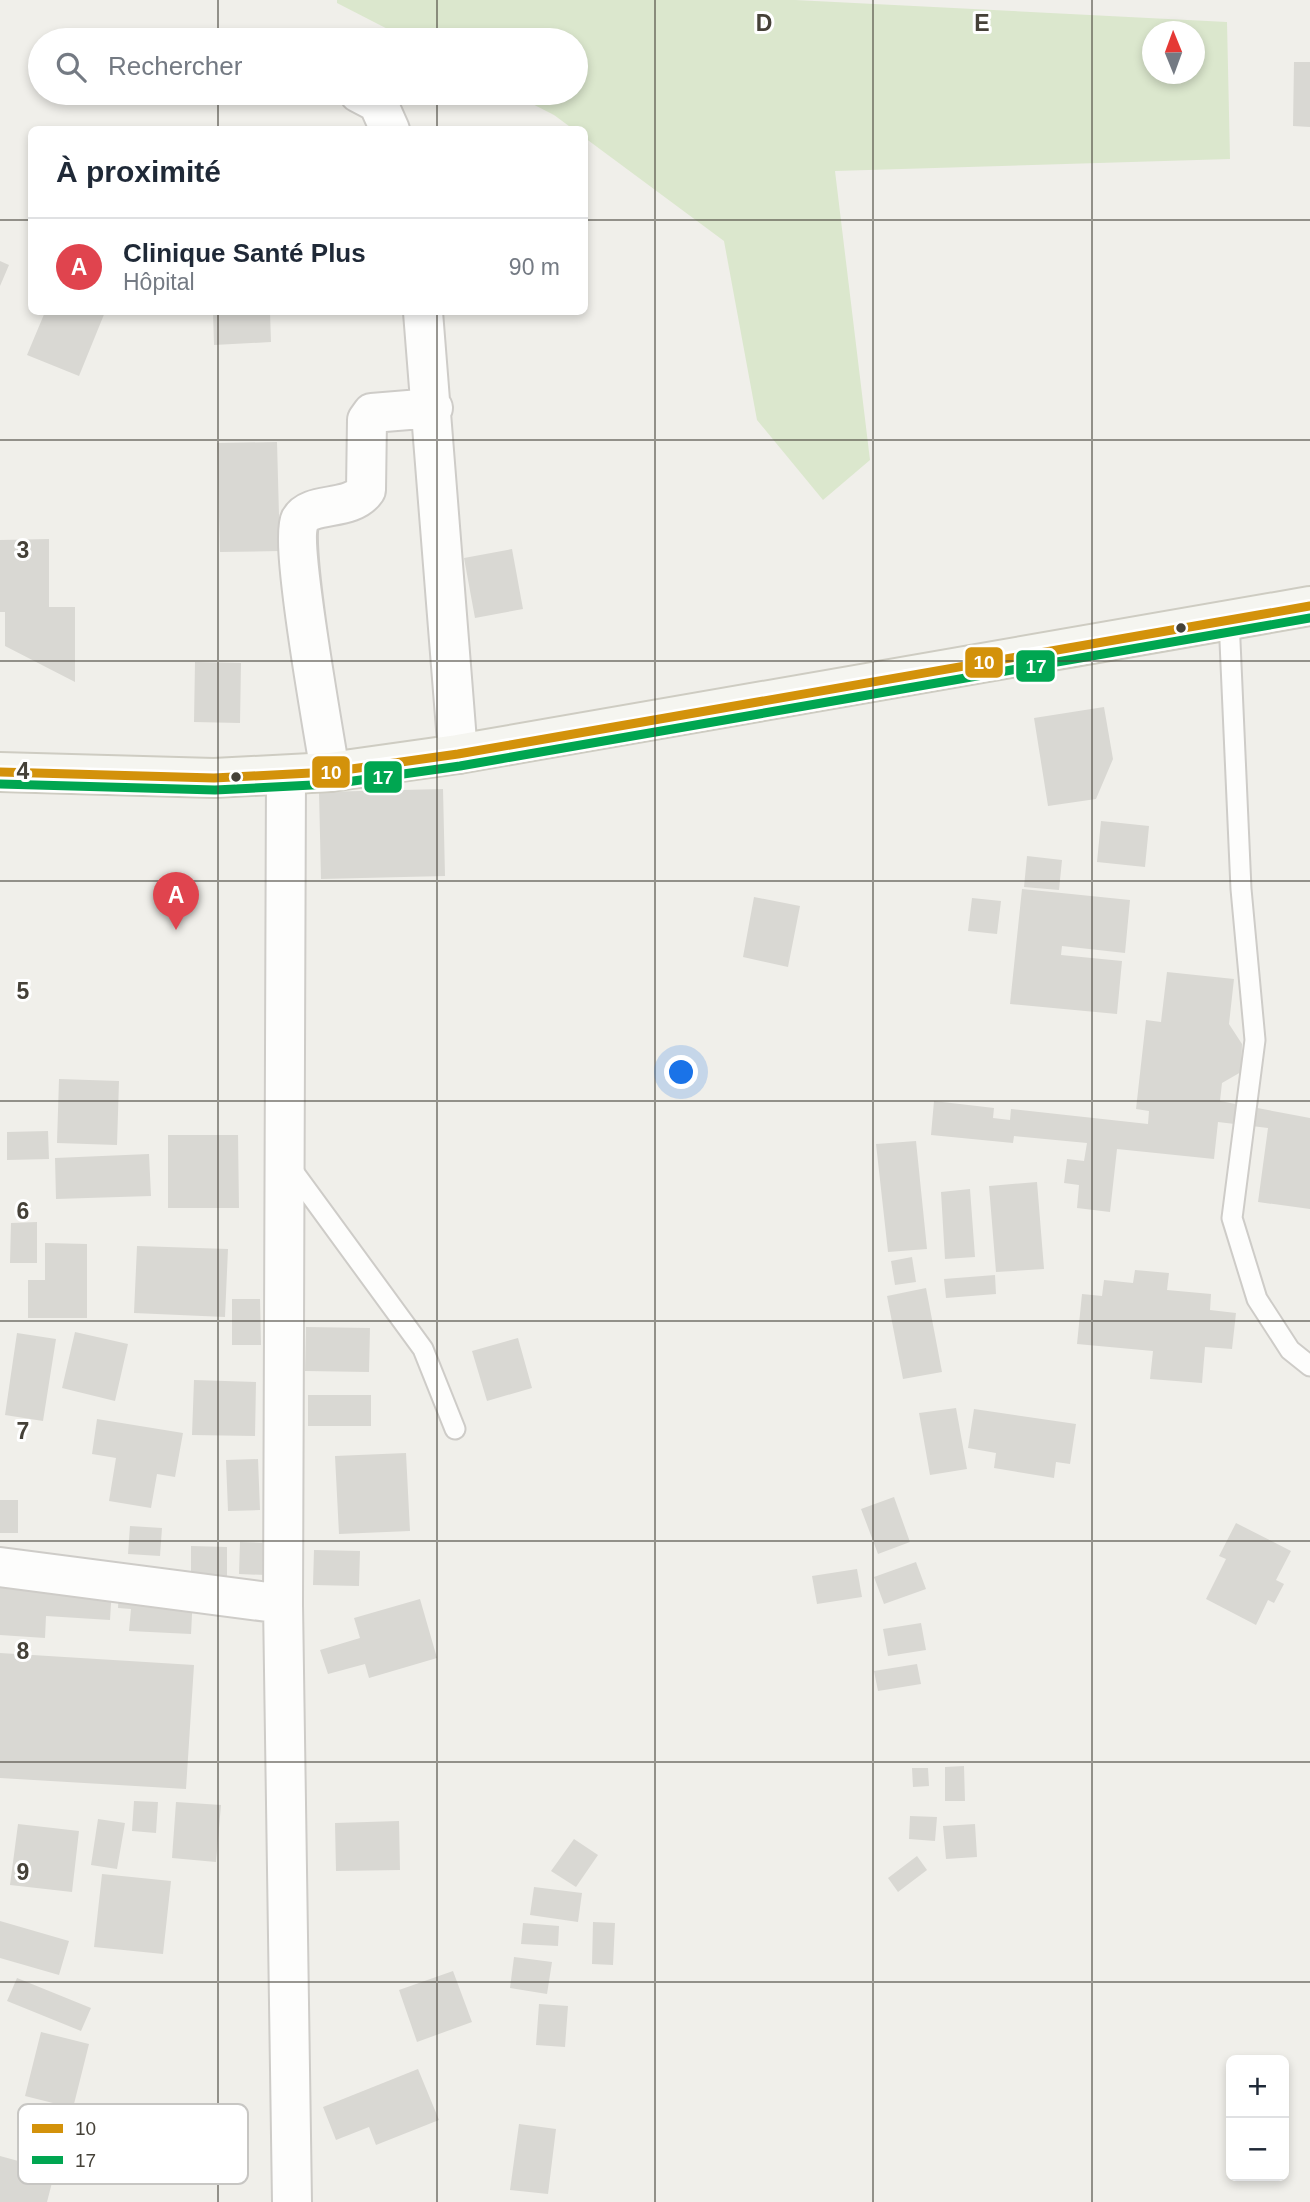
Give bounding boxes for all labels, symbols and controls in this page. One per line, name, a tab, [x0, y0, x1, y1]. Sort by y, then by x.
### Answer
text: D	[756, 10, 772, 36]
text: E	[974, 10, 990, 36]
north arrow	[1142, 21, 1205, 84]
search box	[28, 28, 588, 105]
icon: search	[52, 48, 90, 86]
text: Rechercher	[108, 51, 242, 81]
text: À proximité	[56, 155, 221, 188]
text: Clinique Santé Plus	[123, 238, 366, 268]
text: A	[71, 254, 87, 280]
text: 90 m	[509, 254, 560, 280]
text: Hôpital	[123, 269, 195, 295]
text: 3	[17, 537, 29, 563]
unlabelled marker	[1174, 621, 1188, 635]
line badge: 10	[964, 646, 1004, 679]
line badge: 17	[1015, 649, 1056, 683]
text: 10	[973, 652, 995, 673]
text: 17	[1025, 656, 1047, 677]
line badge: 10	[311, 755, 351, 789]
text: 4	[17, 758, 30, 784]
line badge: 17	[363, 760, 403, 794]
text: 10	[320, 762, 342, 783]
text: 17	[372, 767, 394, 788]
unlabelled marker	[229, 770, 243, 784]
pin: A	[153, 872, 199, 930]
text: 5	[17, 978, 30, 1004]
your location	[664, 1055, 698, 1089]
text: 6	[17, 1198, 29, 1224]
text: 7	[17, 1418, 29, 1444]
text: 8	[17, 1638, 30, 1664]
text: 9	[17, 1859, 29, 1885]
map controls	[1226, 2055, 1289, 2181]
button: +	[1226, 2055, 1289, 2118]
legend	[18, 2104, 248, 2184]
text: 10	[75, 2118, 96, 2139]
button: −	[1226, 2118, 1289, 2181]
text: 17	[75, 2150, 96, 2171]

